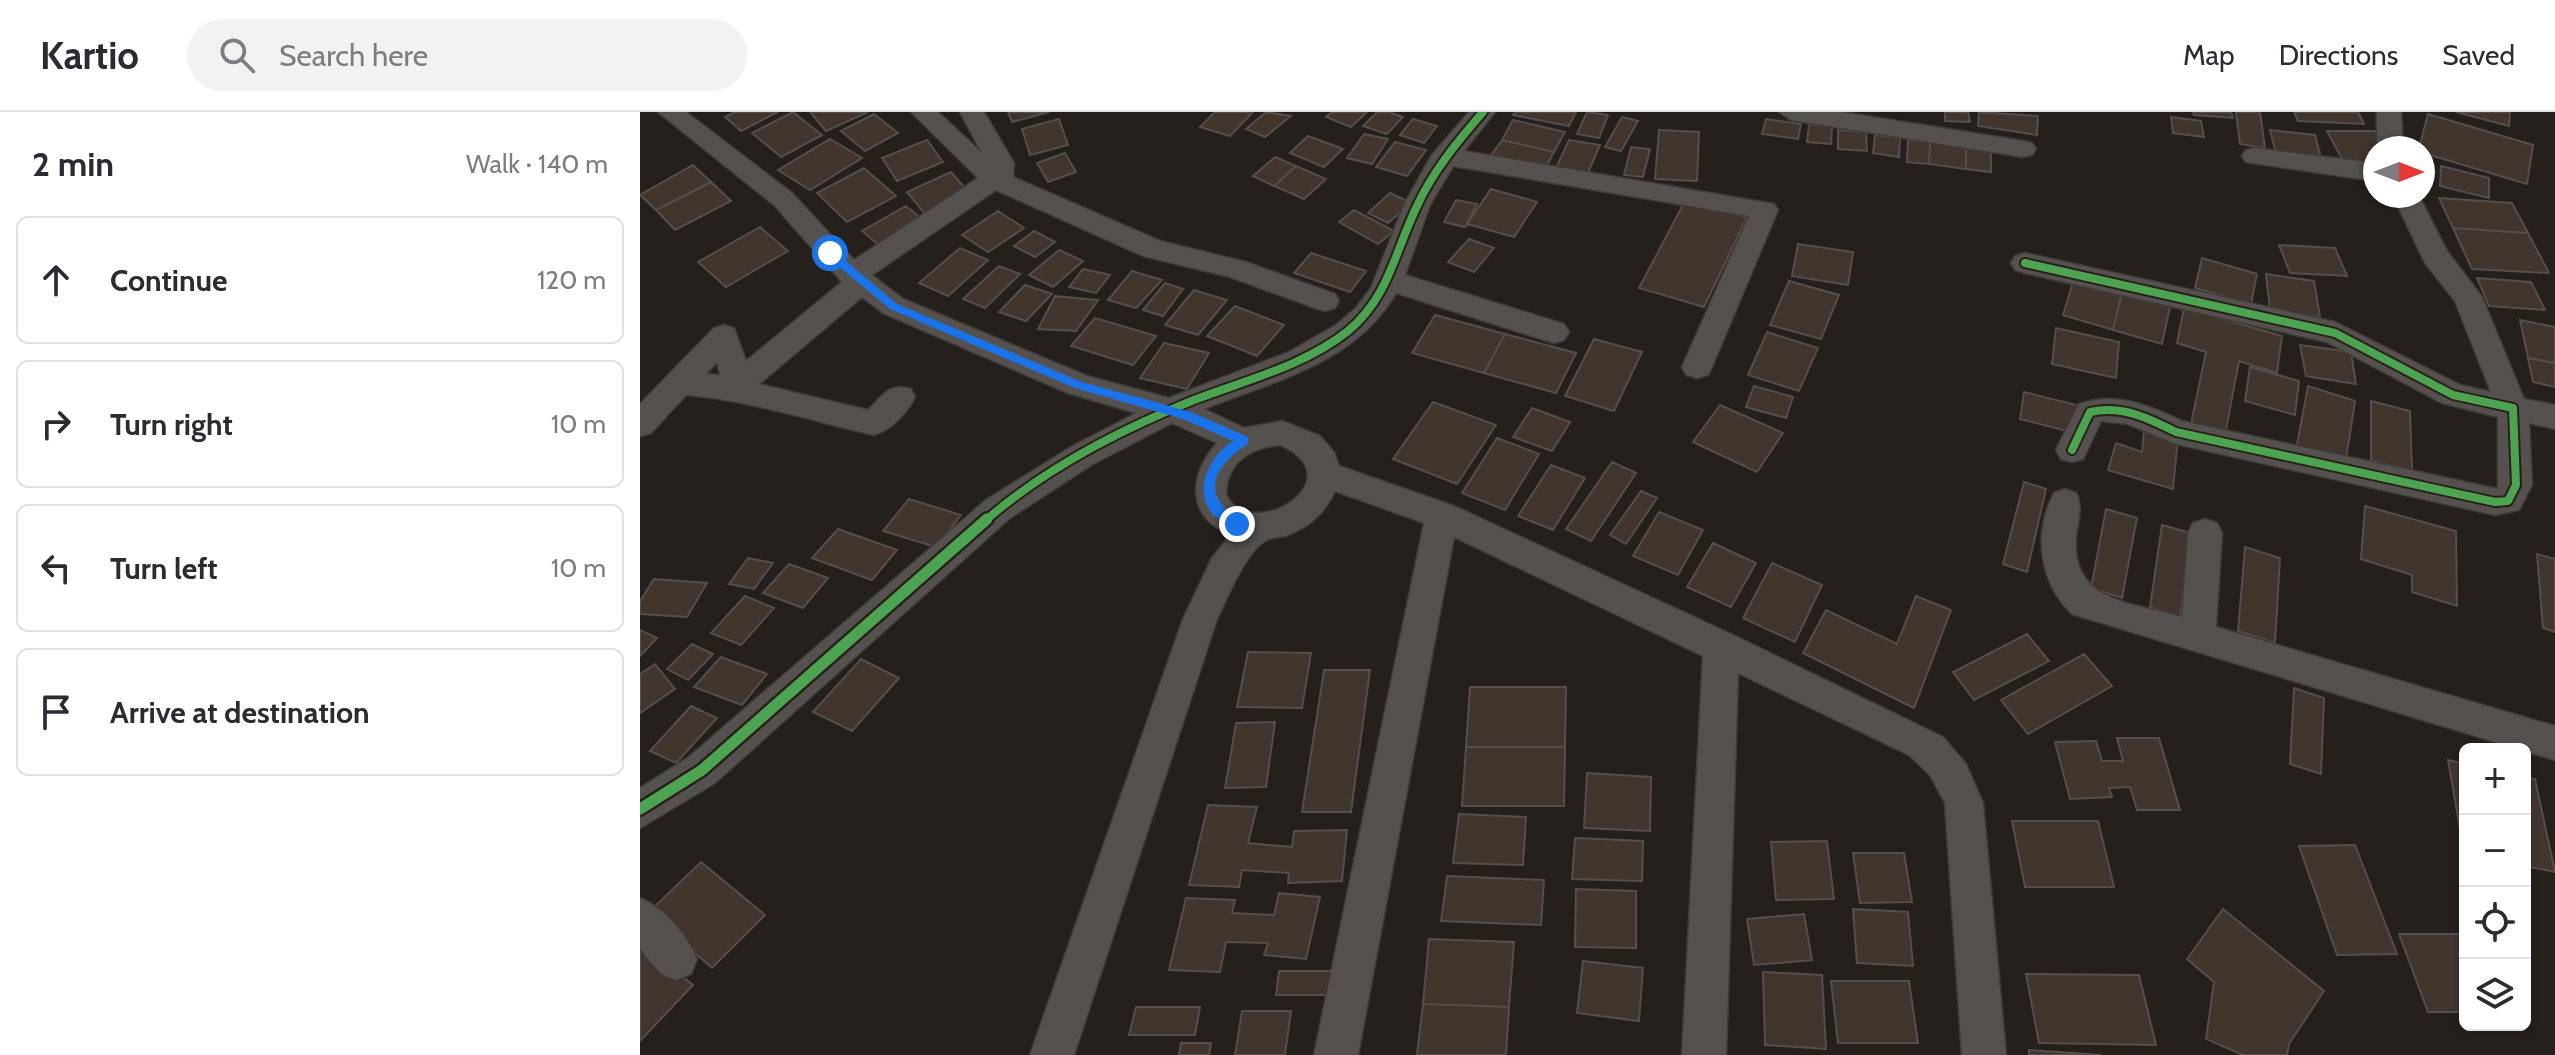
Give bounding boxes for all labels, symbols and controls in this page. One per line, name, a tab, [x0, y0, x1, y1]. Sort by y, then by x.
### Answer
search box	[187, 19, 747, 91]
text: Kartio	[40, 32, 139, 79]
icon: search	[215, 33, 259, 77]
text: Search here	[279, 37, 428, 74]
text: Map	[2183, 38, 2235, 72]
text: Directions	[2279, 38, 2398, 72]
text: Saved	[2442, 38, 2515, 72]
north arrow	[2363, 136, 2435, 208]
text: 2 min	[32, 143, 114, 185]
text: Walk · 140 m	[466, 148, 608, 180]
route start	[812, 235, 848, 271]
icon: ahead	[34, 258, 78, 302]
text: Continue	[110, 262, 227, 299]
text: 120 m	[537, 264, 606, 296]
icon: right	[34, 402, 78, 446]
text: Turn right	[110, 406, 233, 443]
text: 10 m	[551, 408, 606, 440]
route end	[1219, 506, 1255, 542]
icon: left	[34, 546, 78, 590]
text: Turn left	[110, 550, 218, 587]
text: 10 m	[551, 552, 606, 584]
icon: arrive	[34, 690, 78, 734]
text: Arrive at destination	[110, 694, 370, 731]
map controls	[2459, 743, 2531, 1031]
button: +	[2459, 743, 2531, 815]
button: −	[2459, 815, 2531, 887]
button: locate	[2459, 887, 2531, 959]
button: layers	[2459, 959, 2531, 1031]

